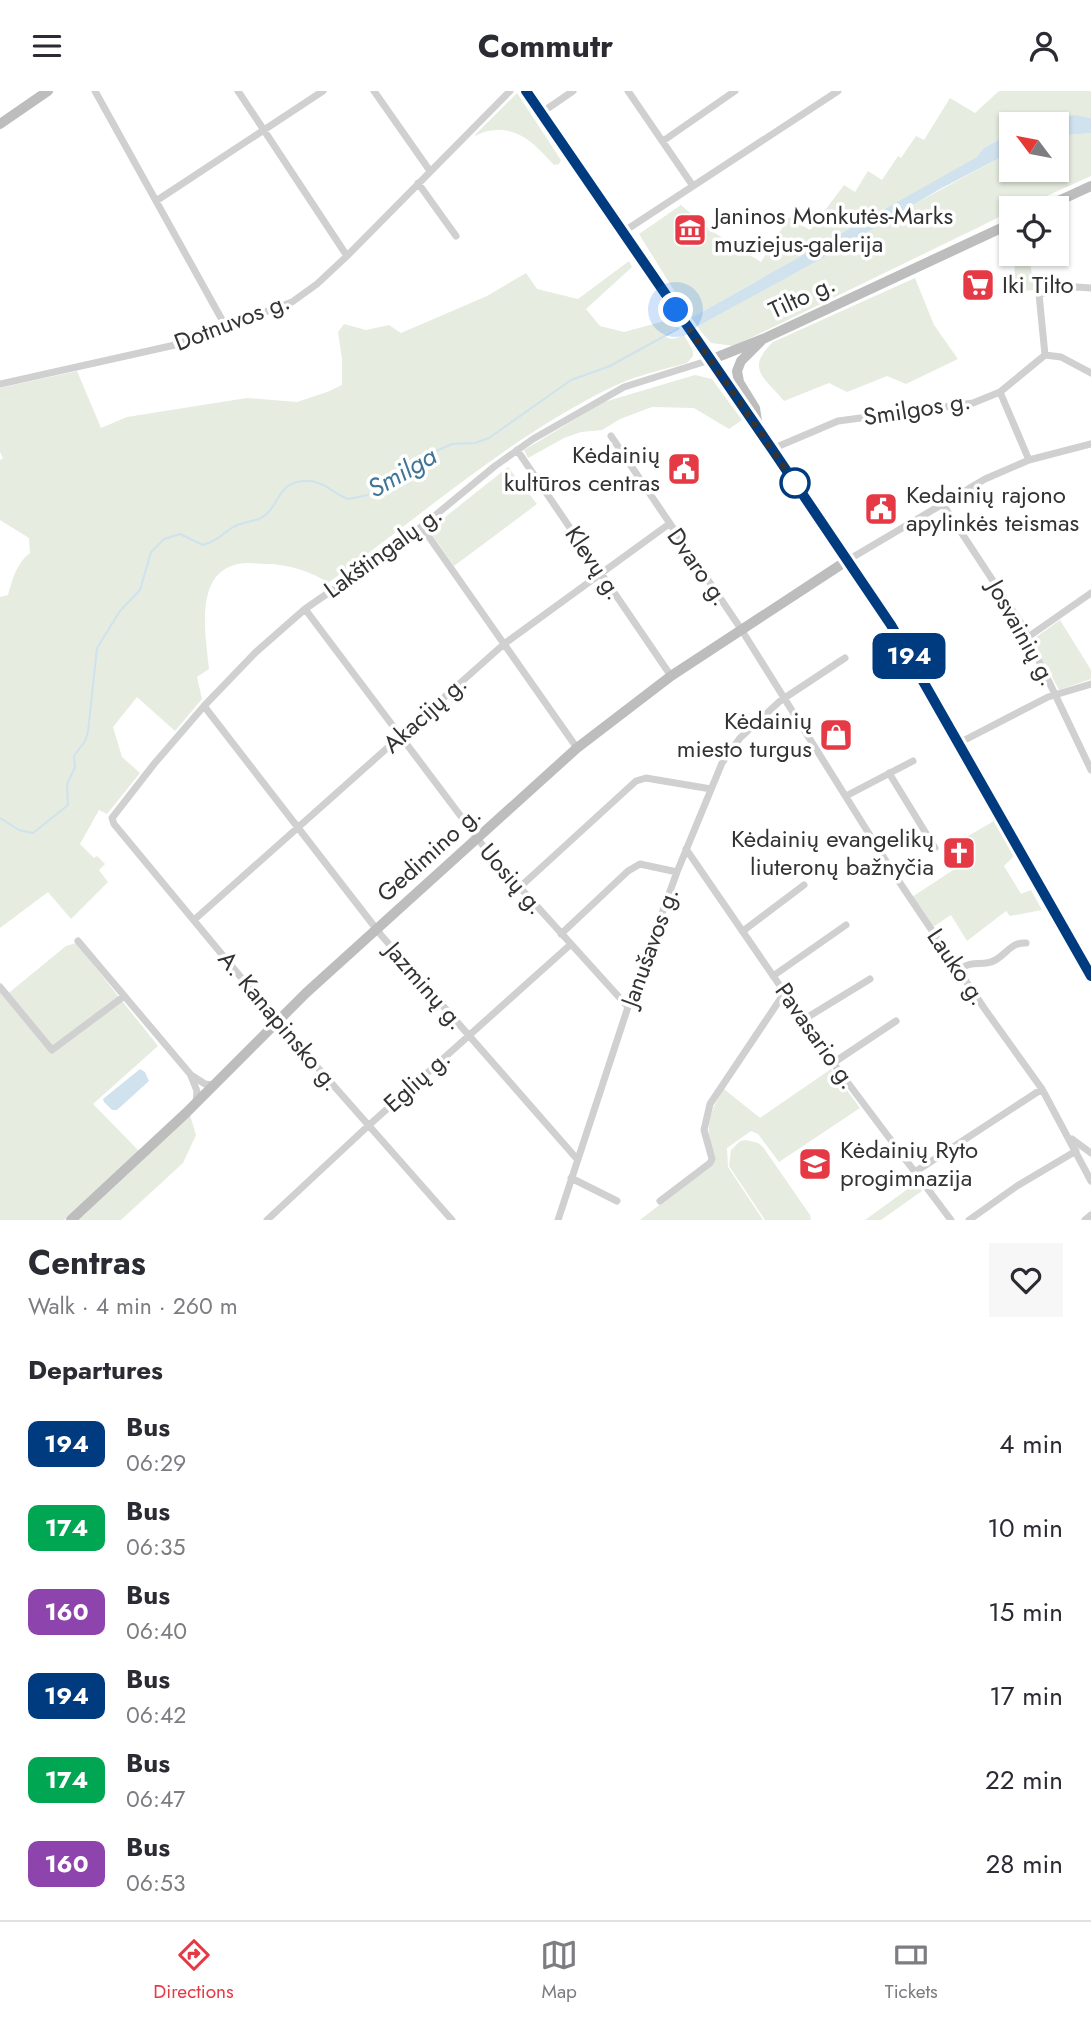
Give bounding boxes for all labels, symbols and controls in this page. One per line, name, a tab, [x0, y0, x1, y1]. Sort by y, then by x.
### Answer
text: Commutr	[478, 23, 613, 69]
icon: menu	[28, 27, 66, 65]
icon: person	[1025, 27, 1063, 65]
north arrow	[999, 112, 1069, 182]
map controls	[999, 112, 1069, 266]
button: locate	[999, 196, 1069, 266]
place label: Janinos Monkutės-Marks muziejus-galerija	[711, 198, 953, 261]
museum icon: Janinos Monkutės-Marks muziejus-galerija	[671, 211, 709, 249]
street label: Tilto g.	[763, 266, 841, 327]
supermarket icon: Iki Tilto	[959, 266, 997, 304]
place label: Iki Tilto	[1002, 267, 1074, 302]
street label: Dotnuvos g.	[169, 283, 295, 360]
your location	[658, 292, 693, 327]
street label: Smilgos g.	[861, 383, 973, 434]
water label: Smilga	[360, 437, 444, 507]
place label: Kėdainių kultūros centras	[504, 437, 660, 500]
public building icon: Kėdainių kultūros centras	[665, 450, 703, 488]
unlabelled marker	[780, 468, 810, 498]
place label: Kedainių rajono apylinkės teismas	[906, 477, 1079, 540]
public building icon: Kedainių rajono apylinkės teismas	[862, 490, 900, 528]
street label: Lakštingalų g.	[316, 497, 449, 606]
street label: Klevų g.	[557, 519, 632, 607]
street label: Dvaro g.	[659, 521, 738, 613]
street label: Josvainių g.	[977, 571, 1066, 692]
line badge: 194	[869, 633, 949, 679]
text: 194	[886, 638, 932, 673]
street label: Akacijų g.	[375, 666, 474, 761]
place label: Kėdainių miesto turgus	[677, 703, 812, 766]
shop icon: Kėdainių miesto turgus	[817, 716, 855, 754]
street label: Gedimino g.	[369, 797, 489, 910]
place label: Kėdainių evangelikų liuteronų bažnyčia	[731, 821, 934, 884]
church icon: Kėdainių evangelikų liuteronų bažnyčia	[940, 834, 978, 872]
street label: Uosių g.	[471, 835, 553, 922]
street label: Janušavos g.	[611, 882, 687, 1014]
street label: Lauko g.	[919, 921, 996, 1012]
street label: Jazminų g.	[375, 932, 474, 1037]
street label: A. Kanapinsko g.	[210, 943, 349, 1098]
street label: Pavasario g.	[767, 975, 866, 1096]
street label: Eglių g.	[375, 1041, 458, 1120]
place label: Kėdainių Ryto progimnazija	[840, 1132, 978, 1195]
school or university icon: Kėdainių Ryto progimnazija	[796, 1145, 834, 1183]
text: Centras	[28, 1239, 146, 1286]
button: heart	[989, 1243, 1063, 1317]
text: Walk · 4 min · 260 m	[28, 1289, 238, 1323]
text: Departures	[28, 1351, 163, 1389]
text: Bus	[126, 1408, 170, 1446]
text: 4 min	[999, 1425, 1063, 1463]
text: 194	[44, 1426, 89, 1461]
text: 06:29	[126, 1446, 186, 1480]
text: Bus	[126, 1492, 170, 1530]
text: 10 min	[987, 1509, 1063, 1547]
text: 174	[45, 1510, 88, 1545]
text: 06:35	[126, 1530, 185, 1564]
text: Bus	[126, 1576, 170, 1614]
text: 15 min	[988, 1593, 1063, 1631]
text: 160	[44, 1594, 89, 1629]
text: 06:40	[126, 1614, 187, 1648]
text: Bus	[126, 1660, 170, 1698]
text: 17 min	[989, 1677, 1063, 1715]
text: 194	[44, 1678, 89, 1713]
text: 06:42	[126, 1698, 186, 1732]
text: Bus	[126, 1744, 170, 1782]
text: 22 min	[985, 1761, 1063, 1799]
text: 174	[45, 1762, 88, 1797]
text: 06:47	[126, 1782, 185, 1816]
text: Bus	[126, 1828, 170, 1866]
text: 28 min	[986, 1845, 1063, 1883]
text: 160	[44, 1846, 89, 1881]
text: 06:53	[126, 1866, 185, 1900]
tab: Directions	[153, 1936, 234, 2005]
tab: Map	[540, 1936, 578, 2005]
tab: Tickets	[885, 1936, 938, 2005]

